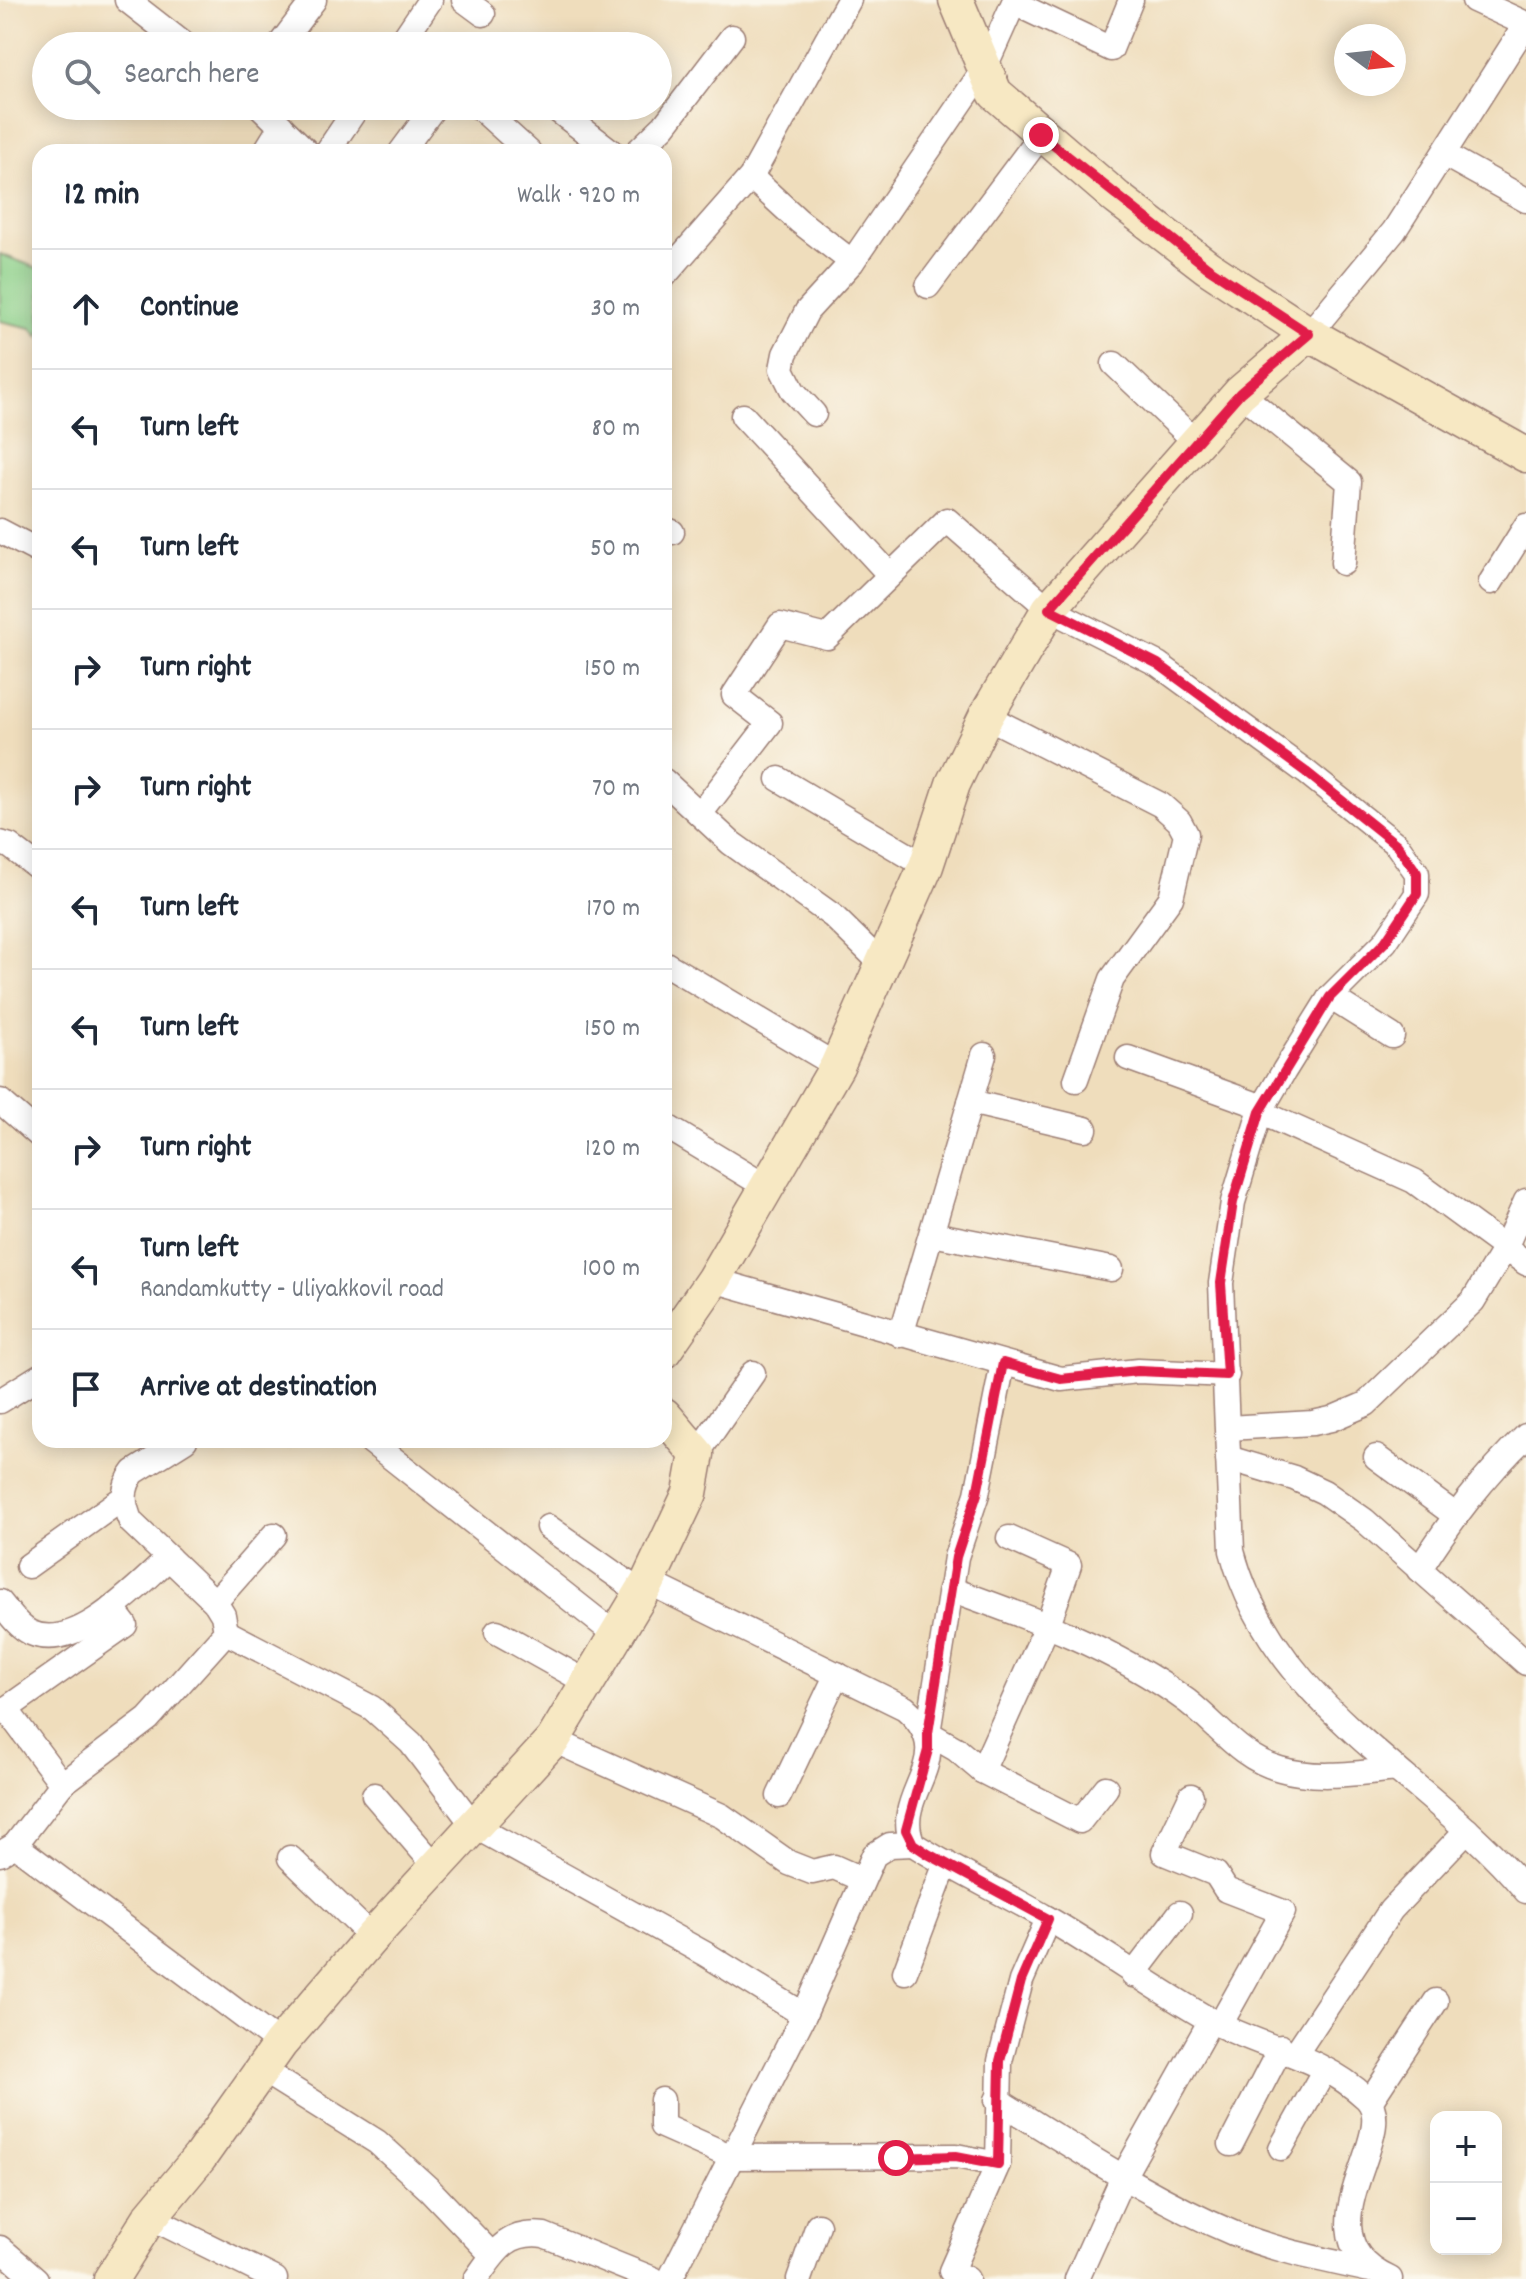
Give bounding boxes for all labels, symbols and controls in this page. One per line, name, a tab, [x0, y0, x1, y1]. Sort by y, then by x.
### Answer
north arrow	[1334, 24, 1406, 96]
search box	[32, 32, 672, 120]
icon: search	[60, 54, 104, 98]
text: Search here	[124, 55, 260, 98]
route end	[1023, 117, 1059, 153]
text: 12 min	[64, 172, 139, 221]
text: Walk · 920 m	[517, 178, 640, 215]
icon: ahead	[64, 287, 108, 331]
text: Continue	[140, 288, 239, 331]
text: 30 m	[590, 291, 640, 328]
icon: left	[64, 407, 108, 451]
text: Turn left	[140, 408, 239, 451]
text: 80 m	[592, 411, 640, 448]
icon: left	[64, 527, 108, 571]
text: Turn left	[140, 528, 239, 571]
text: 50 m	[590, 531, 640, 568]
icon: right	[64, 647, 108, 691]
text: Turn right	[140, 648, 251, 691]
text: 150 m	[584, 651, 640, 688]
icon: right	[64, 767, 108, 811]
text: Turn right	[140, 768, 251, 811]
text: 70 m	[592, 771, 640, 808]
icon: left	[64, 887, 108, 931]
text: Turn left	[140, 888, 239, 931]
text: 170 m	[586, 891, 640, 928]
icon: left	[64, 1007, 108, 1051]
text: Turn left	[140, 1008, 239, 1051]
text: 150 m	[584, 1011, 640, 1048]
icon: right	[64, 1127, 108, 1171]
text: Turn right	[140, 1128, 251, 1171]
text: 120 m	[585, 1131, 640, 1168]
text: Turn left	[140, 1229, 239, 1272]
icon: left	[64, 1247, 108, 1291]
text: 100 m	[582, 1251, 640, 1288]
text: Randamkutty - Uliyakkovil road	[140, 1272, 444, 1309]
icon: arrive	[64, 1367, 108, 1411]
text: Arrive at destination	[140, 1368, 377, 1411]
map controls	[1430, 2111, 1502, 2255]
button: +	[1430, 2111, 1502, 2183]
route start	[878, 2140, 914, 2176]
button: −	[1430, 2183, 1502, 2255]

